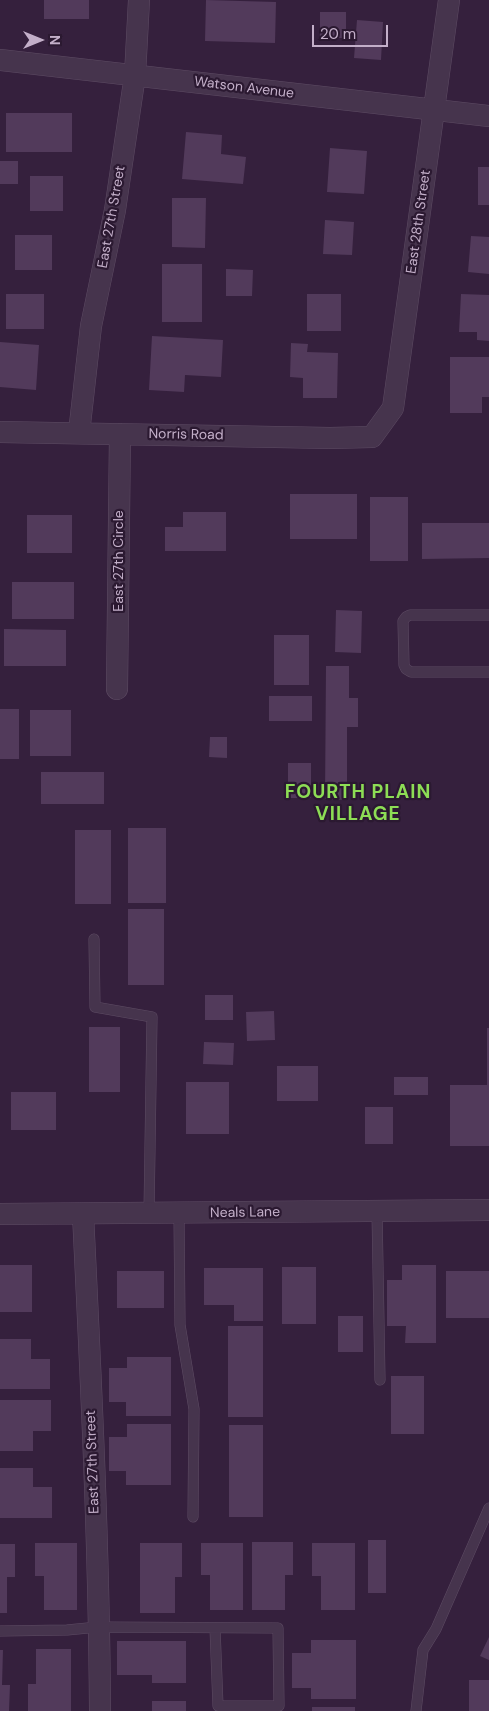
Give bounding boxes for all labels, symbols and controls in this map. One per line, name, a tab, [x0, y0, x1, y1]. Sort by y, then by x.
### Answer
north arrow	[15, 15, 65, 65]
scale bar	[314, 15, 390, 47]
text: 20 m	[320, 24, 356, 44]
text: N	[46, 35, 64, 45]
street label: Watson Avenue	[193, 74, 295, 102]
street label: East 27th Street	[95, 164, 129, 270]
street label: East 28th Street	[403, 169, 435, 275]
street label: Norris Road	[148, 426, 224, 444]
street label: East 27th Circle	[111, 510, 127, 612]
district label: FOURTH PLAIN VILLAGE	[283, 782, 433, 826]
street label: Neals Lane	[210, 1204, 280, 1222]
street label: East 27th Street	[83, 1410, 103, 1514]

